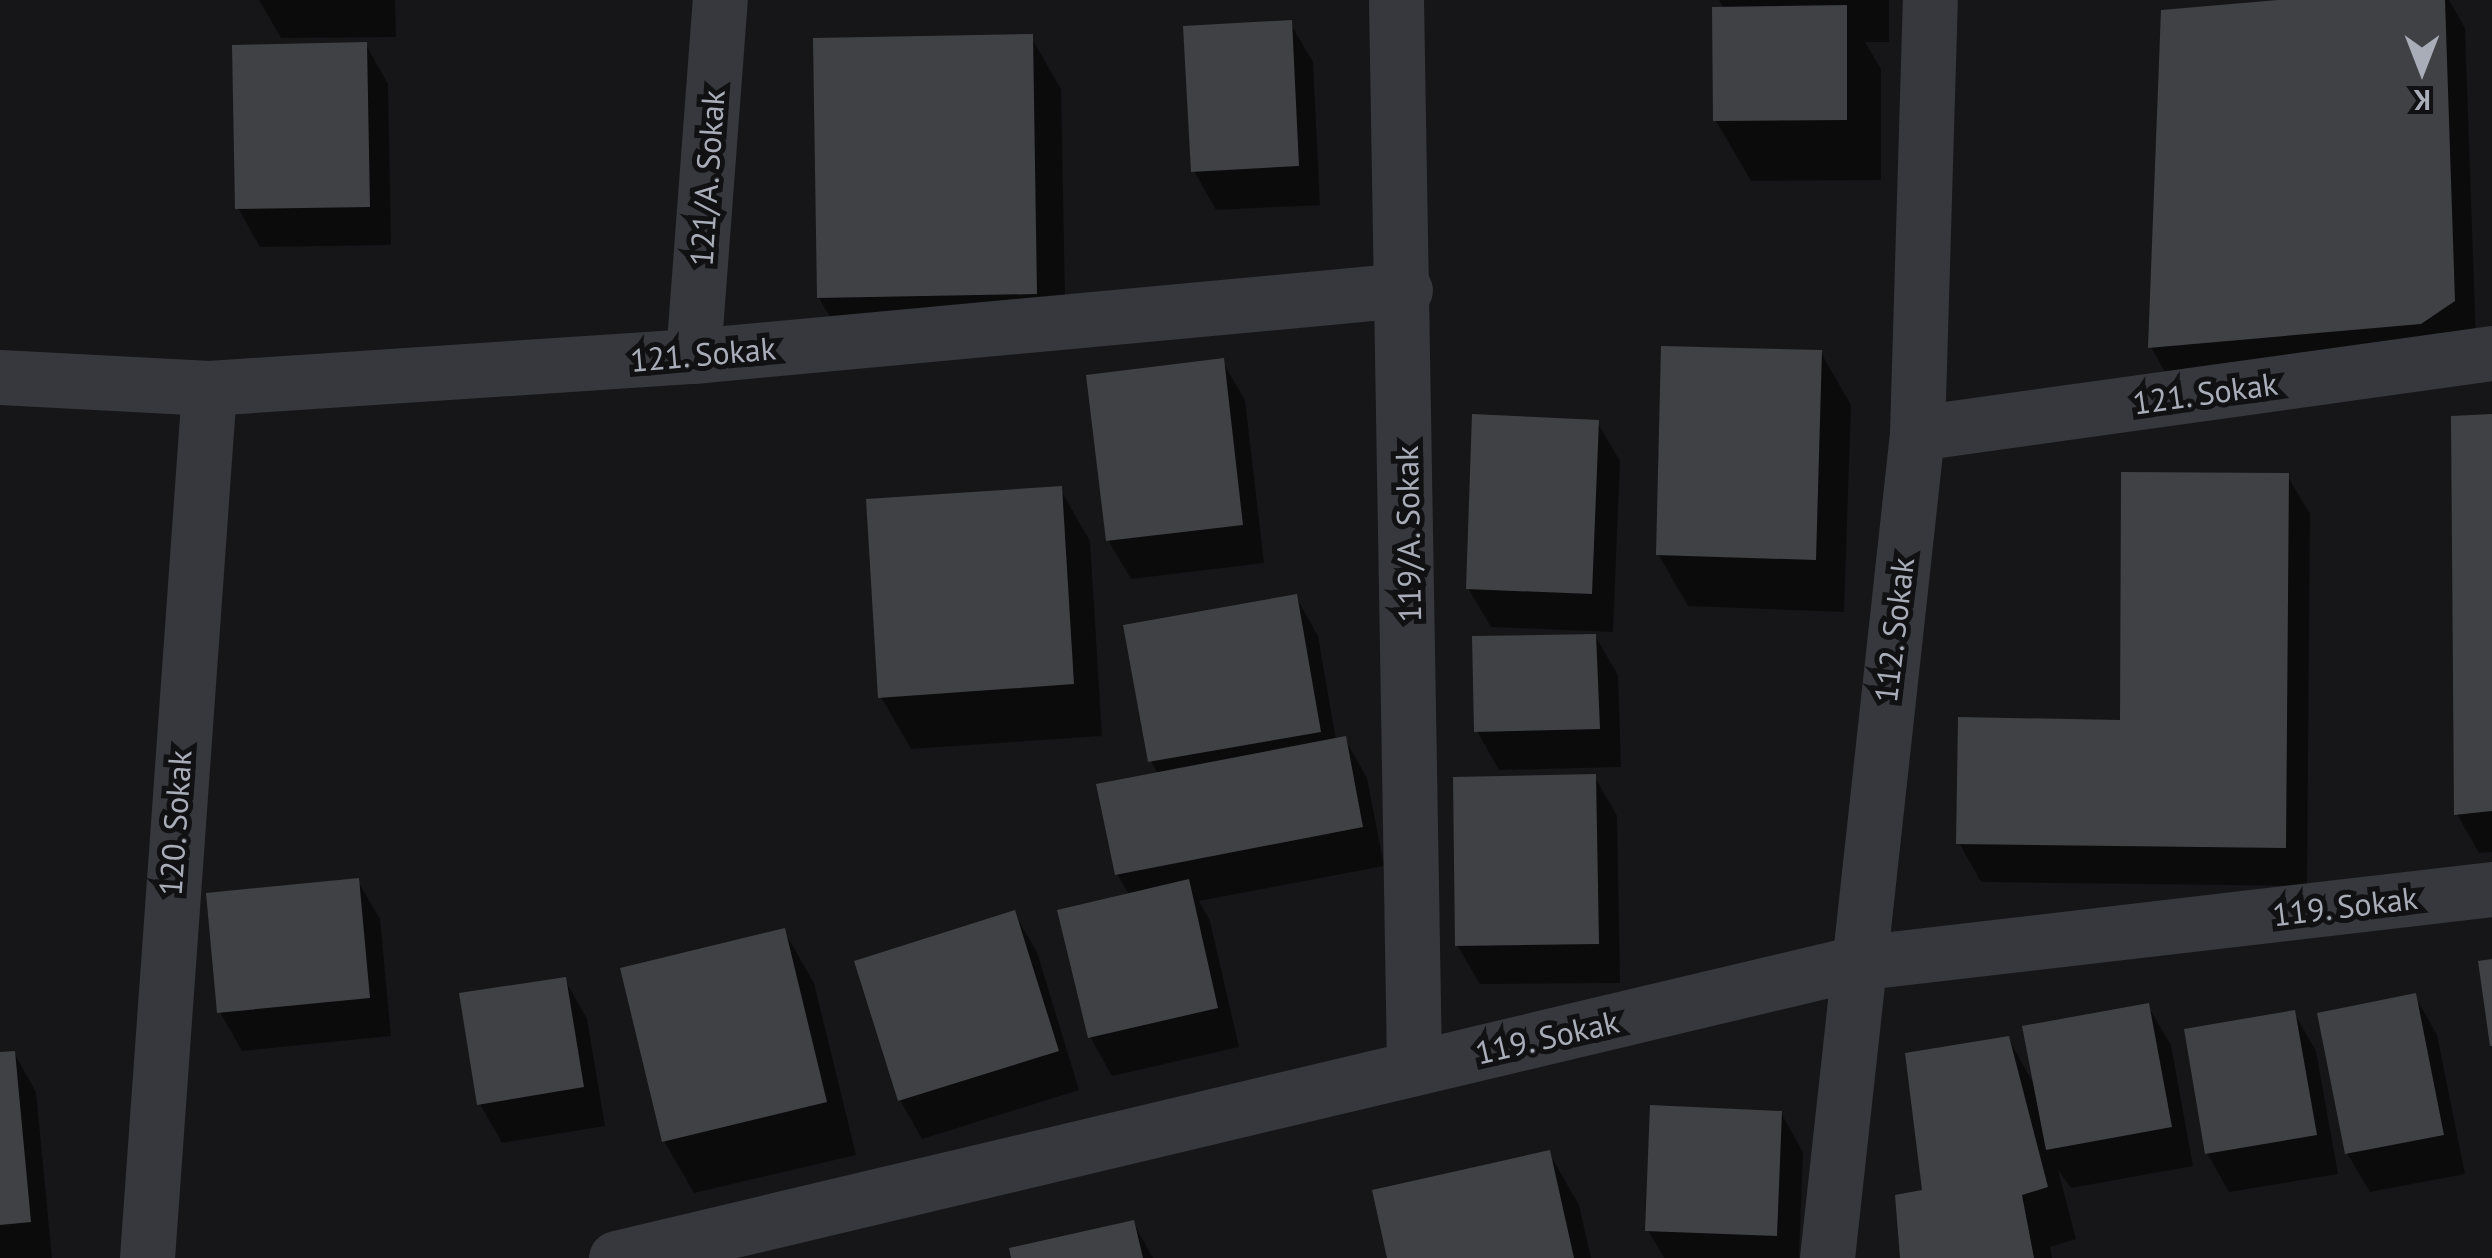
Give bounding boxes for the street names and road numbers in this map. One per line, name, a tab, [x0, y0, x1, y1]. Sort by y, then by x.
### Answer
street label: 121/A. Sokak	[682, 87, 732, 269]
street label: 121. Sokak	[627, 328, 779, 380]
street label: 121. Sokak	[2129, 364, 2281, 422]
street label: 119/A. Sokak	[1387, 444, 1429, 624]
street label: 112. Sokak	[1866, 554, 1922, 706]
street label: 120. Sokak	[151, 748, 199, 898]
street label: 119. Sokak	[2269, 878, 2421, 934]
street label: 119. Sokak	[1470, 1002, 1624, 1072]

